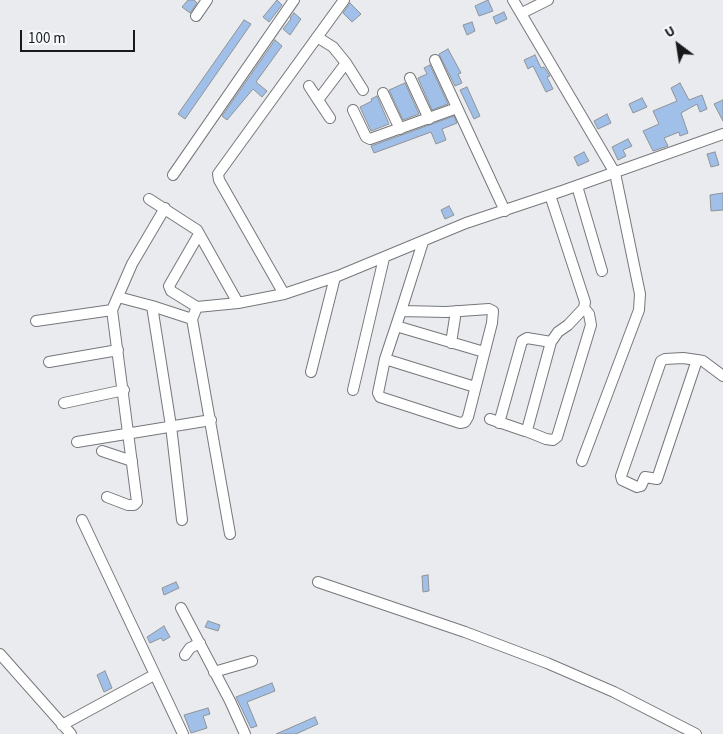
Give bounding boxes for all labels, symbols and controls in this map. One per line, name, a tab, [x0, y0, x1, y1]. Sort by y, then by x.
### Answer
scale bar	[22, 20, 138, 52]
north arrow	[653, 20, 703, 70]
text: U	[661, 21, 679, 43]
text: 100 m	[28, 28, 66, 49]

